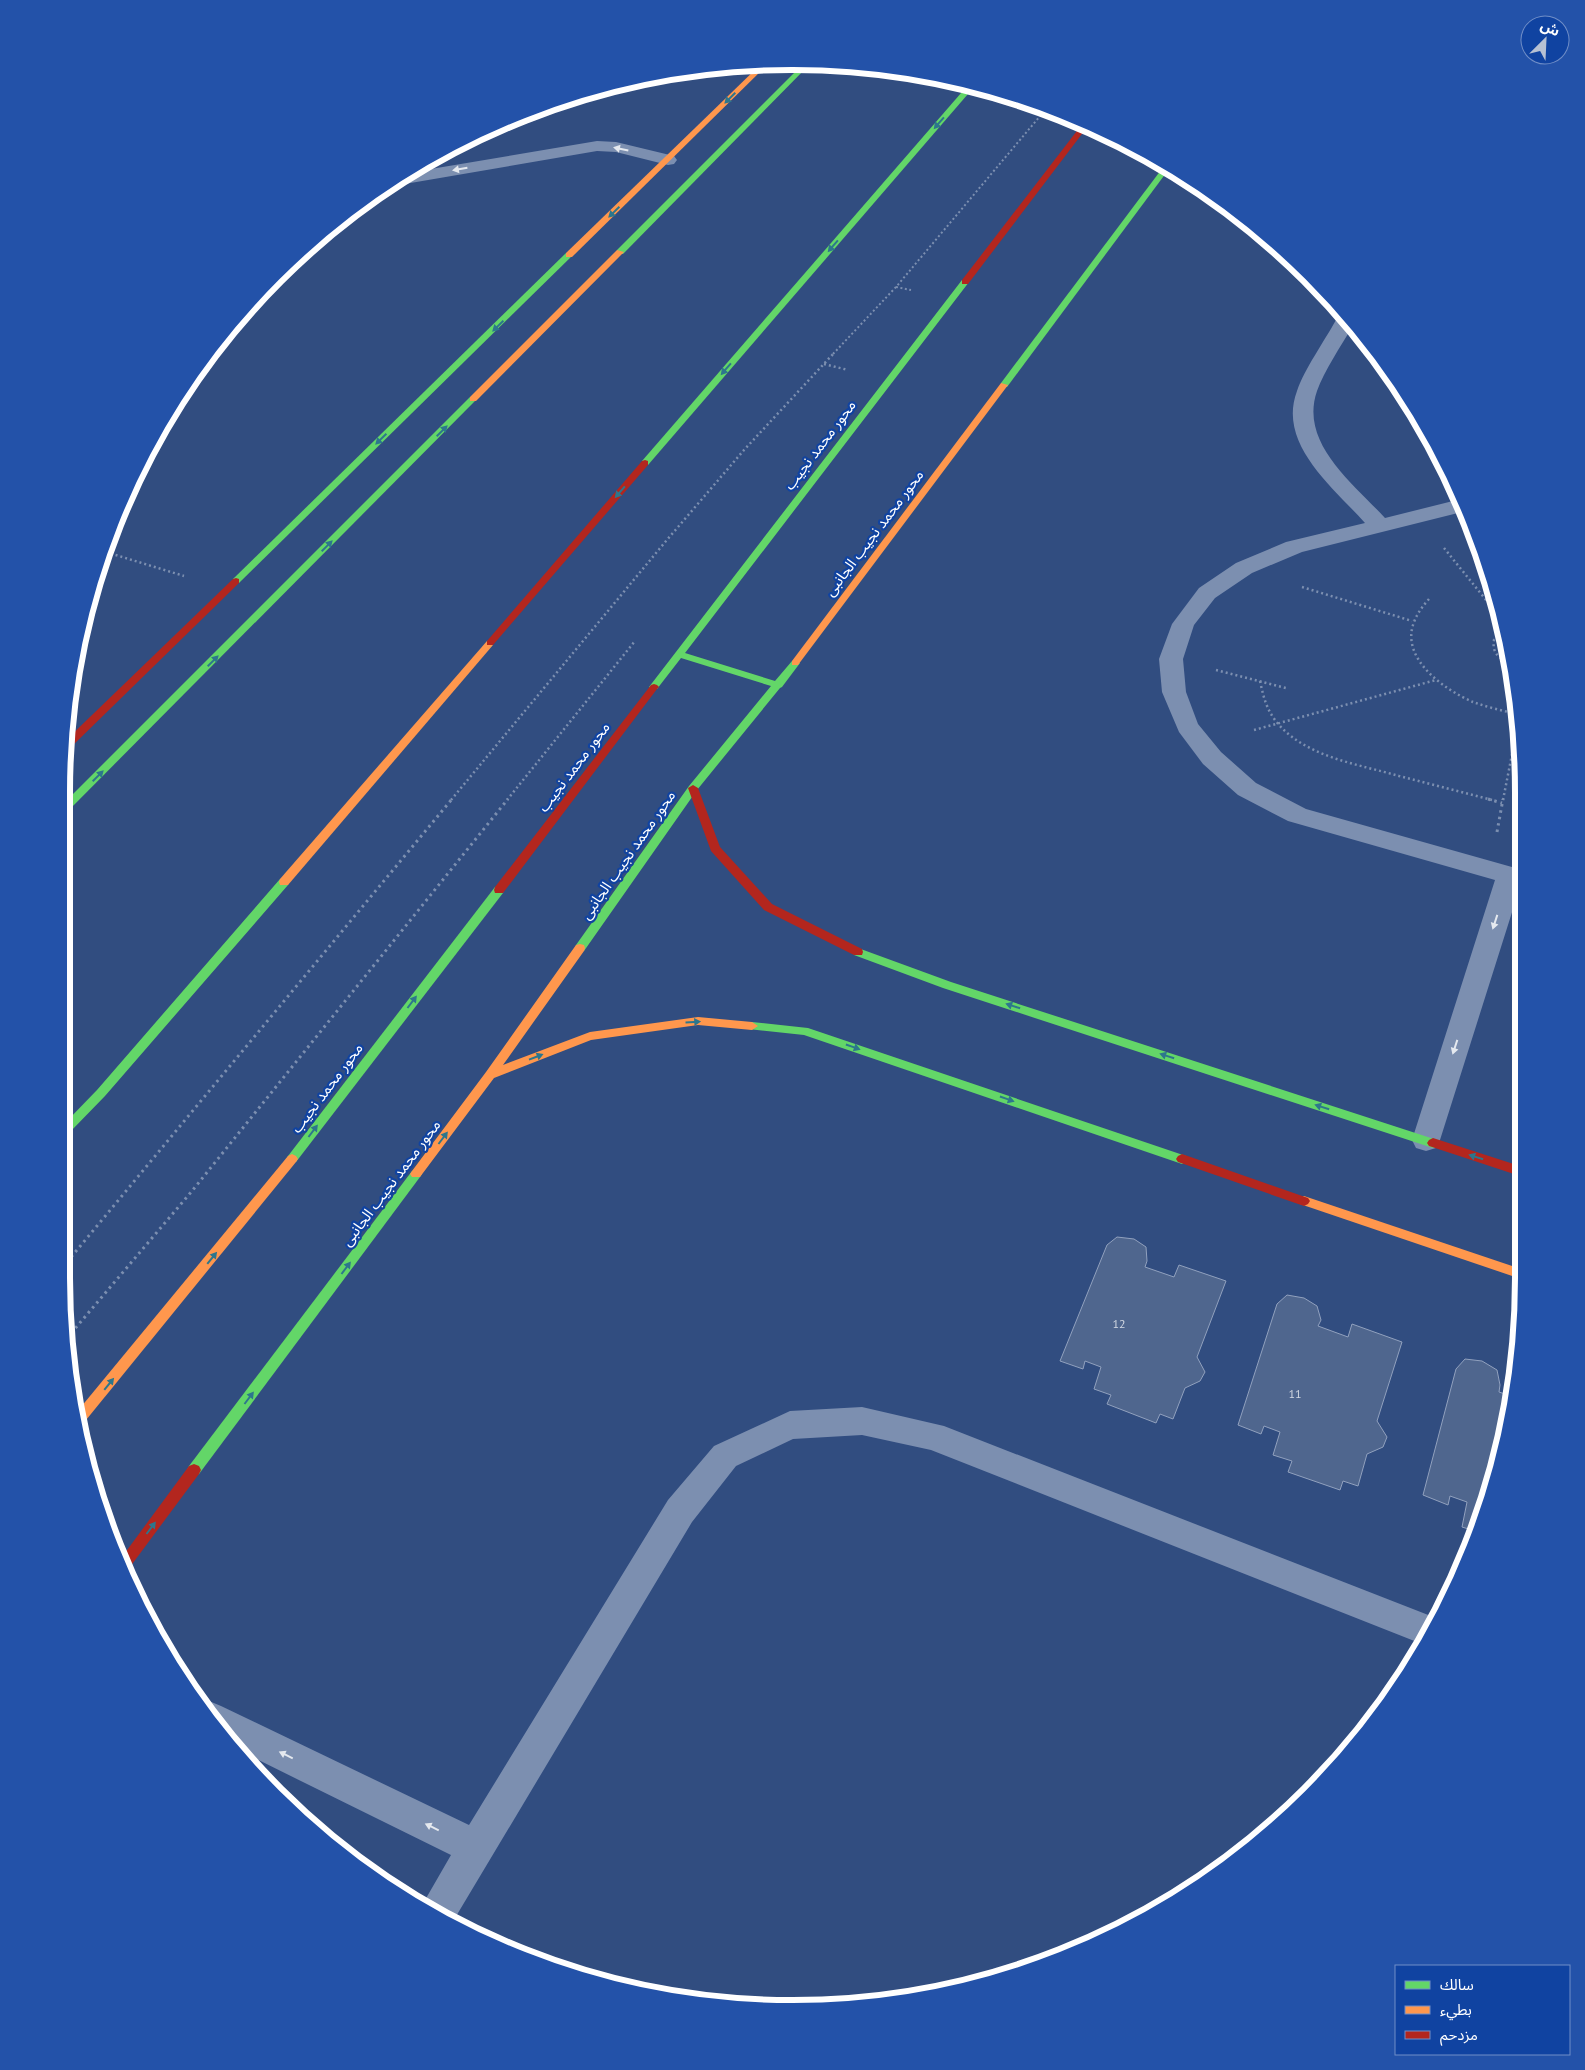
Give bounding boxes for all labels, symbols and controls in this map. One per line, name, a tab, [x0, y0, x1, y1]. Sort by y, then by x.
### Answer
north arrow	[1520, 15, 1570, 65]
text: ش	[1538, 16, 1563, 40]
one-way arrow	[724, 92, 736, 104]
one-way arrow	[934, 117, 945, 129]
one-way arrow	[613, 145, 628, 153]
one-way arrow	[452, 166, 468, 174]
one-way arrow	[609, 206, 621, 218]
one-way arrow	[827, 239, 838, 252]
one-way arrow	[492, 320, 504, 332]
one-way arrow	[721, 362, 732, 375]
street label: محور محمد نجيب	[780, 396, 860, 493]
one-way arrow	[436, 425, 448, 437]
one-way arrow	[376, 433, 388, 445]
street label: محور محمد نجيب الجانبى	[820, 466, 927, 600]
one-way arrow	[615, 485, 626, 498]
one-way arrow	[321, 540, 333, 552]
one-way arrow	[207, 655, 219, 667]
street label: محور محمد نجيب	[534, 718, 614, 815]
one-way arrow	[92, 770, 104, 782]
street label: محور محمد نجيب الجانبى	[576, 786, 679, 923]
one-way arrow	[1491, 914, 1498, 929]
one-way arrow	[407, 995, 417, 1009]
one-way arrow	[1005, 1002, 1020, 1009]
one-way arrow	[686, 1018, 702, 1026]
street label: محور محمد نجيب	[287, 1039, 367, 1136]
one-way arrow	[1451, 1040, 1459, 1055]
one-way arrow	[845, 1044, 860, 1051]
one-way arrow	[1160, 1052, 1175, 1060]
one-way arrow	[528, 1053, 543, 1060]
one-way arrow	[999, 1096, 1014, 1103]
one-way arrow	[1314, 1102, 1329, 1110]
street label: محور محمد نجيب الجانبى	[337, 1116, 444, 1250]
one-way arrow	[308, 1125, 319, 1138]
one-way arrow	[438, 1131, 448, 1145]
one-way arrow	[1469, 1153, 1484, 1160]
one-way arrow	[206, 1252, 217, 1265]
one-way arrow	[341, 1261, 351, 1275]
house number: 12	[1112, 1316, 1126, 1331]
one-way arrow	[103, 1378, 114, 1390]
house number: 11	[1288, 1386, 1302, 1401]
one-way arrow	[244, 1391, 254, 1405]
one-way arrow	[146, 1521, 156, 1535]
one-way arrow	[279, 1751, 293, 1759]
one-way arrow	[425, 1822, 439, 1830]
legend	[1395, 1965, 1570, 2055]
text: سالك	[1440, 1975, 1474, 1994]
text: بطيء	[1440, 2000, 1472, 2021]
text: مزدحم	[1440, 2025, 1478, 2046]

